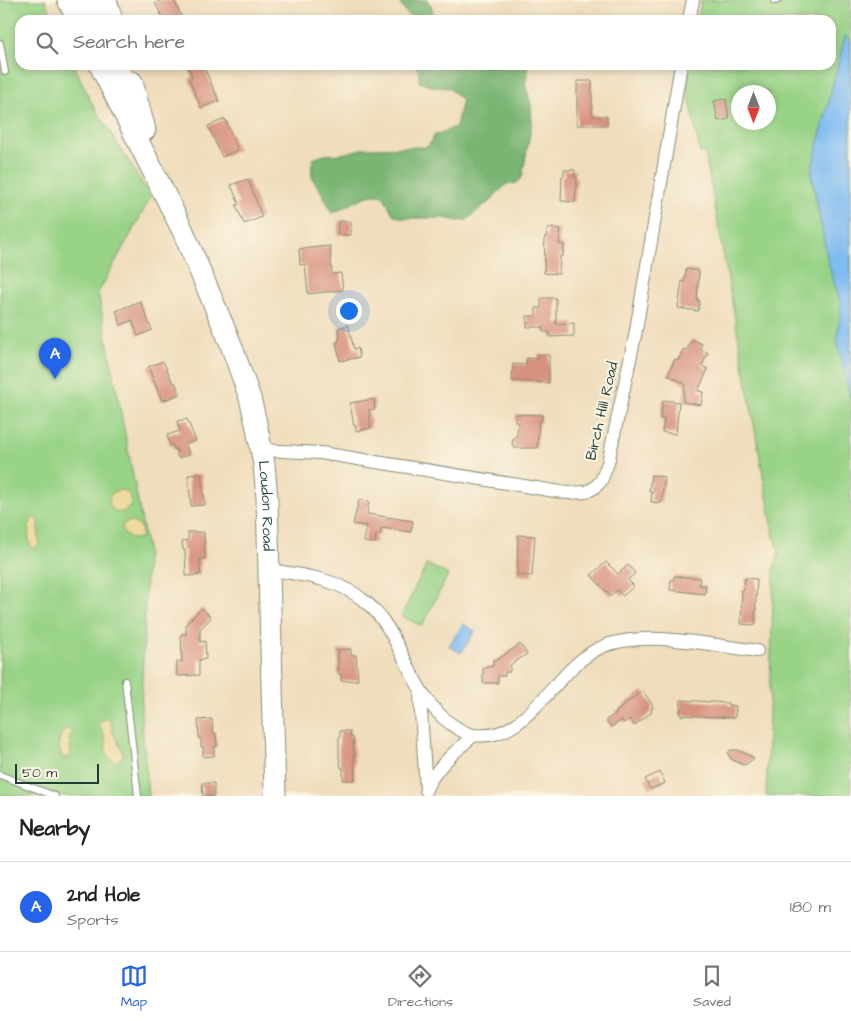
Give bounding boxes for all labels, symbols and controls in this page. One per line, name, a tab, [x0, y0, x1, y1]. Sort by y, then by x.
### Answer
search box	[15, 15, 836, 70]
icon: search	[33, 29, 61, 57]
text: Search here	[73, 29, 185, 56]
north arrow	[731, 85, 776, 130]
your location	[336, 298, 362, 324]
pin: A	[39, 338, 71, 379]
street label: Birch Hill Road	[580, 359, 624, 462]
street label: Loudon Road	[253, 460, 279, 552]
scale bar	[15, 761, 99, 784]
text: 50 m	[22, 763, 57, 783]
text: Nearby	[20, 814, 90, 843]
text: 2nd Hole	[67, 882, 140, 909]
text: A	[31, 896, 41, 918]
text: 180 m	[790, 896, 831, 918]
text: Sports	[67, 909, 119, 931]
tab: Map	[120, 962, 148, 1012]
tab: Directions	[388, 962, 453, 1012]
tab: Saved	[693, 962, 731, 1012]

